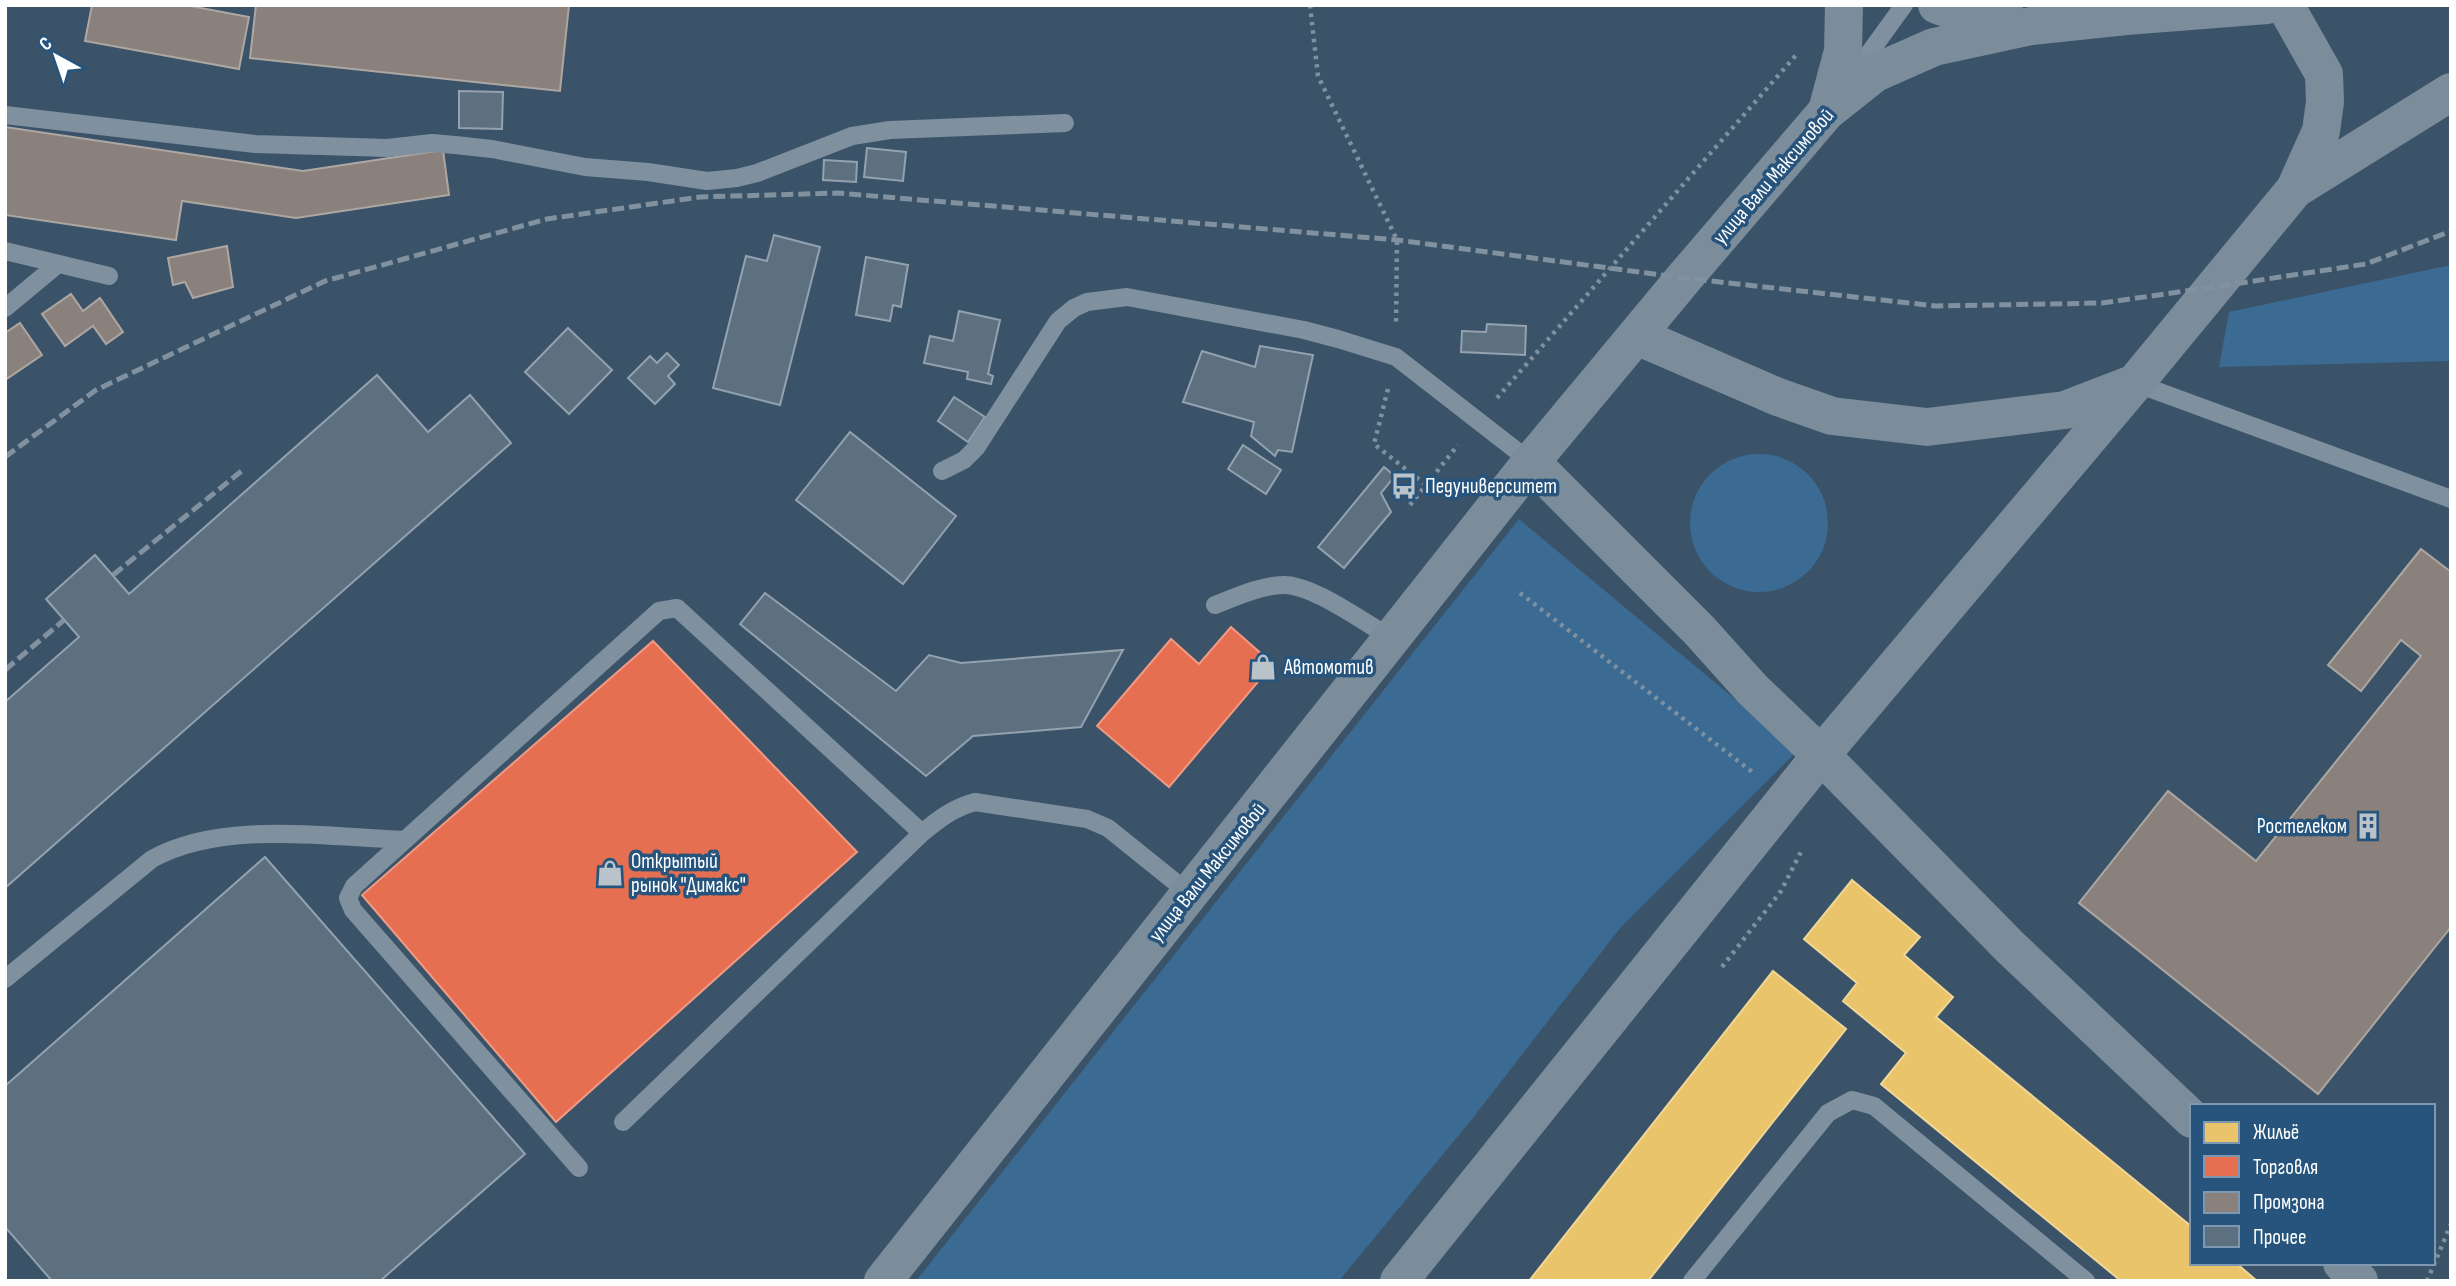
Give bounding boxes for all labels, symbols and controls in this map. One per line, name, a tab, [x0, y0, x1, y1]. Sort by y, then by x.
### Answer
north arrow	[21, 21, 91, 91]
text: С	[35, 32, 57, 56]
street label: улица Вали Максимовой	[1708, 103, 1839, 249]
bus stop icon: Педуниверситет	[1389, 471, 1419, 501]
place label: Педуниверситет	[1425, 474, 1557, 499]
shop icon: Автомотив	[1248, 652, 1278, 682]
place label: Автомотив	[1283, 655, 1374, 680]
street label: улица Вали Максимовой	[1144, 798, 1271, 947]
building icon: Ростелеком	[2353, 811, 2383, 841]
place label: Ростелеком	[2257, 814, 2347, 839]
place label: Открытый рынок "Димакс"	[631, 849, 746, 898]
shop icon: Открытый рынок "Димакс"	[595, 858, 625, 888]
legend	[2190, 1104, 2435, 1265]
text: Жильё	[2253, 1120, 2299, 1145]
text: Торговля	[2253, 1155, 2318, 1180]
text: Промзона	[2253, 1190, 2324, 1215]
text: Прочее	[2253, 1225, 2306, 1250]

